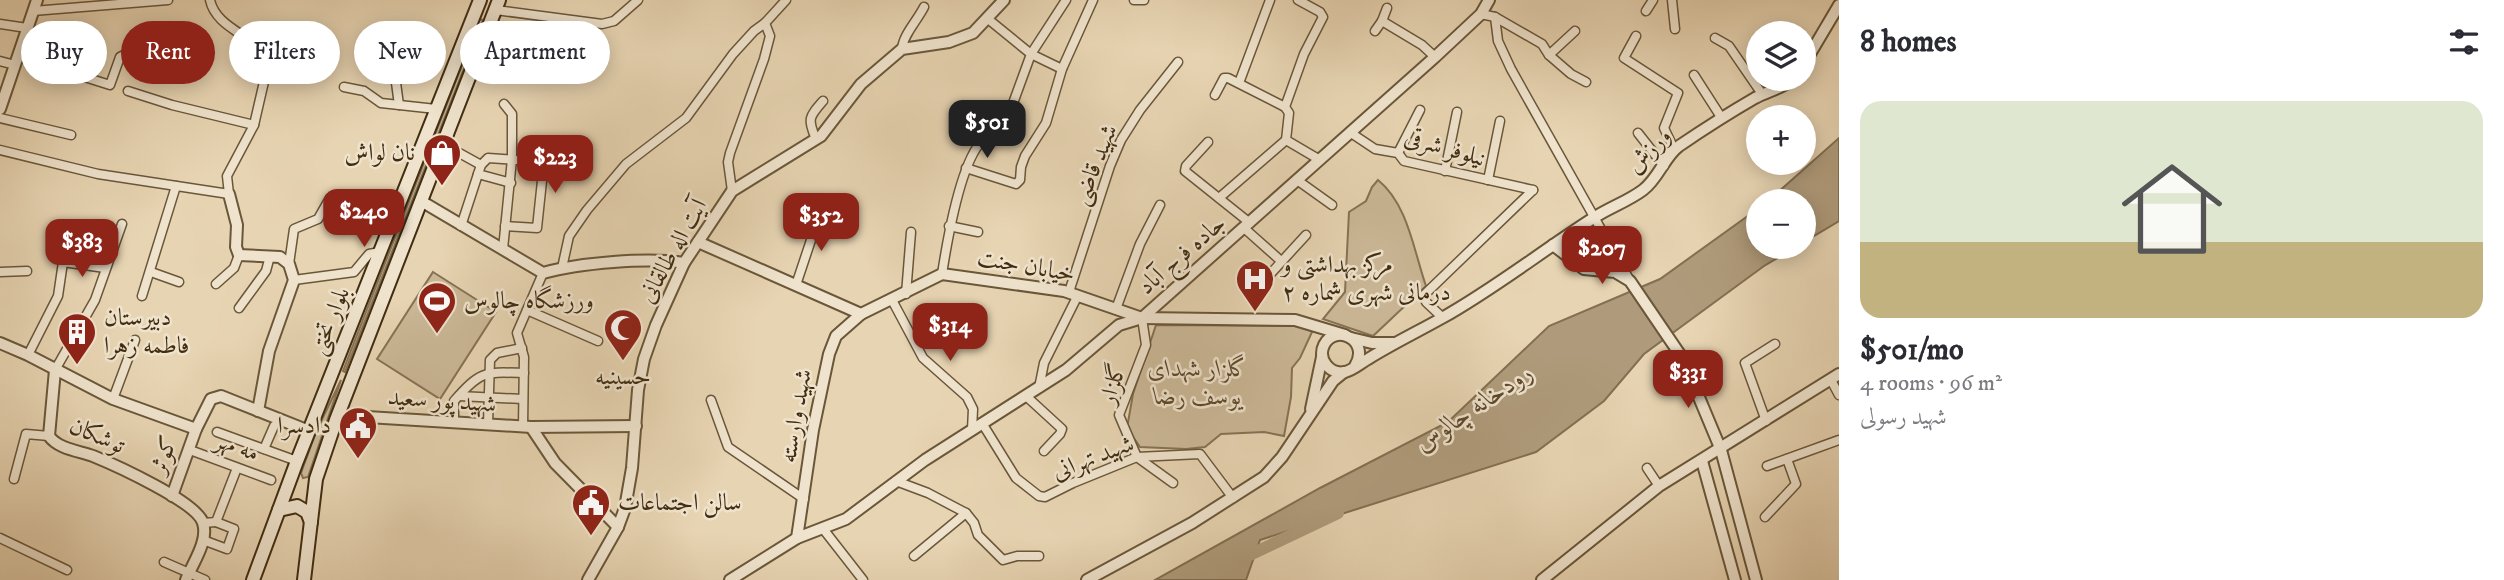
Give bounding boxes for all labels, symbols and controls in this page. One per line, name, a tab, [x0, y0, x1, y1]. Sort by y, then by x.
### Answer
chip: Buy	[21, 21, 107, 84]
chip: Rent	[121, 21, 215, 84]
chip: Filters	[229, 21, 340, 84]
chip: New	[354, 21, 446, 84]
chip: Apartment	[460, 21, 610, 84]
map controls	[1746, 21, 1816, 259]
button: layers	[1746, 21, 1816, 91]
icon: filters	[2445, 23, 2483, 61]
text: 8 homes	[1860, 24, 1957, 61]
pin: $501	[946, 100, 1028, 160]
button: +	[1746, 105, 1816, 175]
text: $501	[965, 108, 1009, 137]
street label: شهید قاضی	[1065, 120, 1126, 210]
street label: نیلوفر شرقی	[1401, 122, 1489, 174]
street label: ورزش	[1620, 122, 1678, 180]
shop icon: نان لواش	[421, 132, 463, 187]
pin: $223	[514, 136, 596, 195]
place label: نان لواش	[345, 138, 415, 168]
text: $223	[533, 143, 577, 172]
icon: home	[2109, 146, 2235, 272]
button: −	[1746, 189, 1816, 259]
pin: $240	[323, 190, 405, 249]
street label: آیت اله طالقانی	[632, 191, 715, 309]
pin: $352	[780, 194, 862, 253]
text: $240	[339, 197, 389, 226]
text: $352	[799, 201, 843, 230]
street label: جاده فرج آباد	[1132, 209, 1236, 305]
pin: $383	[41, 219, 123, 279]
pin: $207	[1561, 226, 1643, 286]
text: $383	[61, 227, 103, 256]
text: $207	[1578, 234, 1626, 263]
street label: خیابان جنت	[975, 243, 1077, 289]
place label: مرکز بهداشتی و درمانی شهری شماره ۲	[1279, 250, 1451, 308]
hospital icon: مرکز بهداشتی و درمانی شهری شماره ۲	[1234, 258, 1276, 313]
sports icon: ورزشگاه چالوس	[416, 280, 458, 335]
street label: بلوار تختی	[303, 282, 358, 360]
place label: ورزشگاه چالوس	[464, 285, 594, 317]
place label: دبیرستان فاطمه زهرا	[104, 303, 189, 361]
pin: $314	[909, 304, 991, 363]
mosque icon: حسینیه	[602, 307, 644, 362]
building icon: دبیرستان فاطمه زهرا	[56, 311, 98, 366]
text: $314	[929, 311, 971, 340]
text: $501/mo	[1860, 332, 1964, 369]
pin: $331	[1647, 350, 1729, 410]
park label: گلزار شهدای یوسف رضا	[1147, 353, 1249, 412]
water label: رودخانه چالوس	[1409, 356, 1539, 460]
text: $331	[1669, 358, 1707, 387]
street label: گلزار	[1091, 359, 1133, 410]
place label: حسینیه	[595, 362, 651, 392]
street label: شهید وارسته	[773, 367, 819, 465]
text: 4 rooms · 96 m²	[1860, 369, 2002, 398]
street label: شهید پور سعید	[387, 382, 497, 421]
text: شهید رسولی	[1860, 403, 1947, 432]
public building icon: دادسرا	[337, 405, 379, 460]
street label: توشکان	[65, 411, 130, 461]
place label: دادسرا	[277, 411, 331, 441]
street label: مه مهر	[208, 424, 263, 469]
street label: شهید تهرانی	[1048, 429, 1138, 487]
street label: کوثر	[142, 432, 185, 481]
public building icon: سالن اجتماعات	[570, 482, 612, 537]
place label: سالن اجتماعات	[618, 488, 742, 518]

